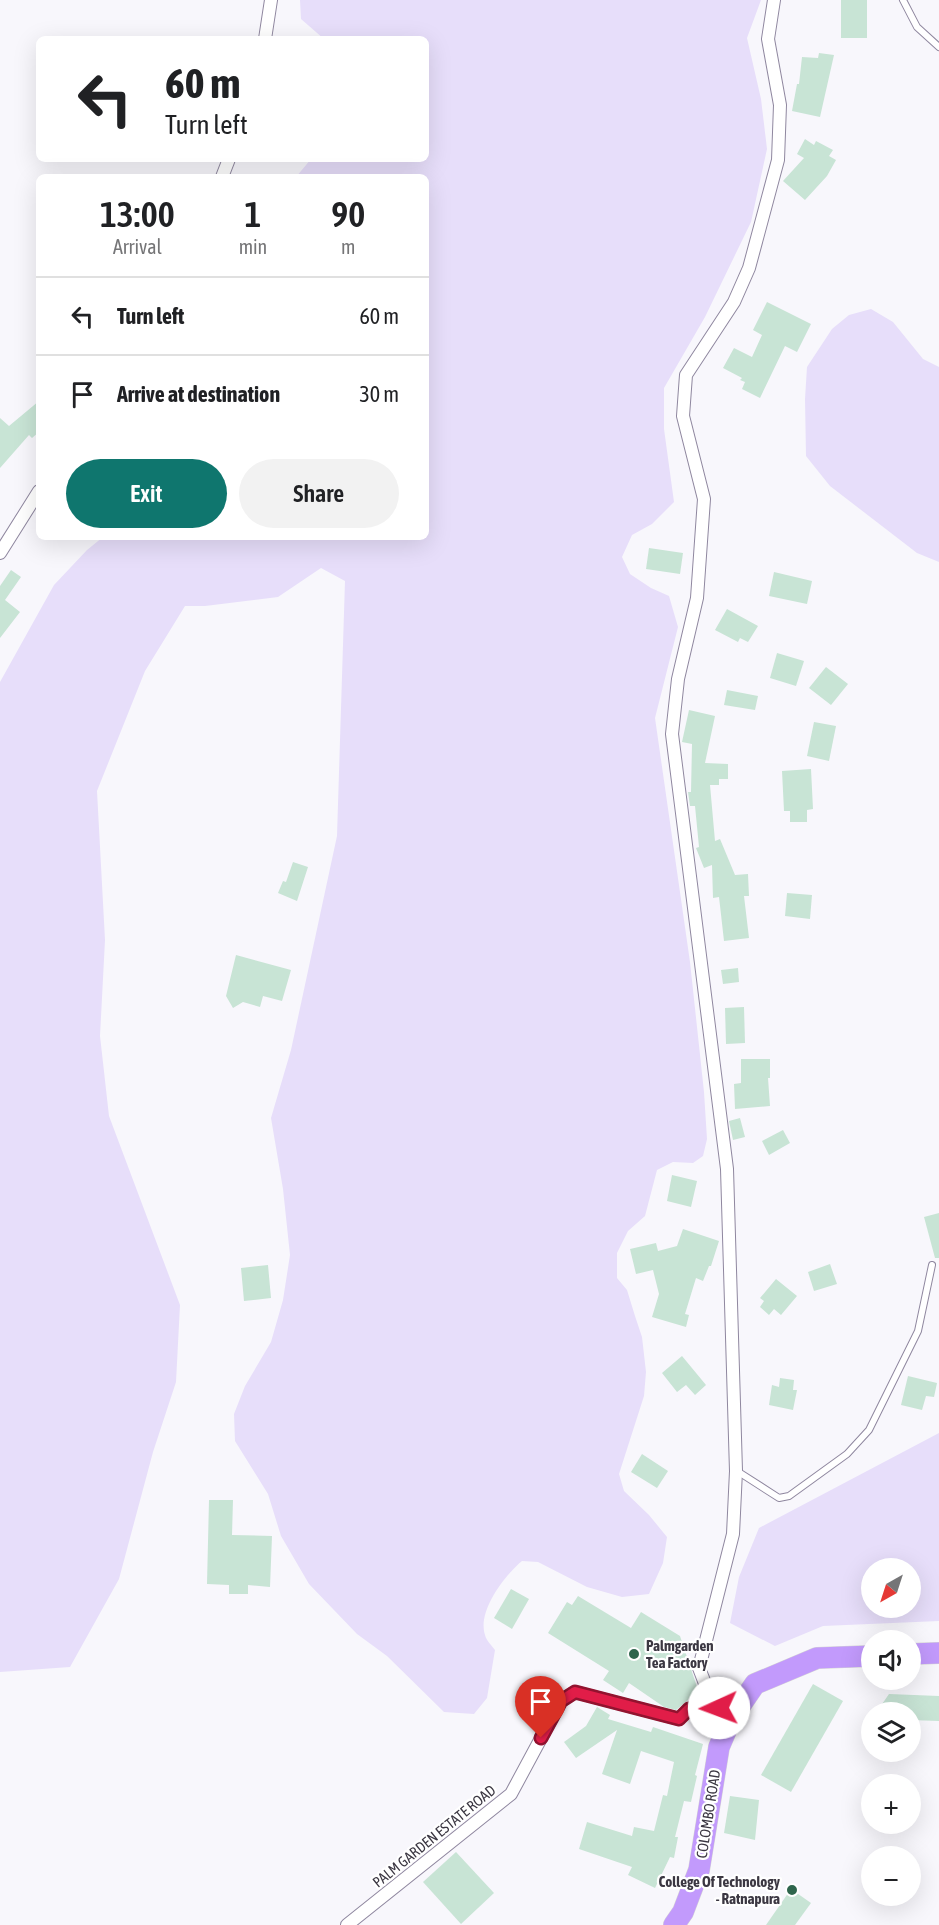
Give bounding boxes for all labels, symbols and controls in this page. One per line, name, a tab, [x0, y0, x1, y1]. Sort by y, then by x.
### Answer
text: 60 m	[165, 59, 240, 107]
icon: left	[66, 60, 144, 138]
text: Turn left	[165, 109, 248, 140]
text: 13:00	[100, 193, 175, 235]
text: 1	[245, 193, 261, 235]
text: 90	[331, 193, 365, 235]
text: Arrival	[113, 235, 162, 258]
text: min	[239, 235, 267, 258]
text: m	[341, 235, 355, 258]
icon: left	[66, 300, 99, 333]
text: Turn left	[117, 303, 184, 329]
text: 60 m	[359, 303, 399, 329]
icon: arrive	[66, 378, 99, 411]
text: Arrive at destination	[117, 381, 280, 407]
text: 30 m	[359, 381, 399, 407]
button: Exit	[66, 459, 227, 528]
button: Share	[239, 459, 399, 528]
north arrow	[861, 1558, 921, 1618]
map controls	[861, 1558, 921, 1906]
button: sound	[861, 1630, 921, 1690]
place label: Palmgarden Tea Factory	[646, 1637, 714, 1671]
marker: Palmgarden Tea Factory	[627, 1647, 641, 1661]
pin	[515, 1676, 566, 1738]
position arrow	[687, 1676, 751, 1740]
icon: arrive	[524, 1685, 557, 1718]
button: layers	[861, 1702, 921, 1762]
street label: COLOMBO ROAD	[693, 1769, 723, 1859]
button: +	[861, 1774, 921, 1834]
street label: PALM GARDEN ESTATE ROAD	[369, 1781, 499, 1891]
button: −	[861, 1846, 921, 1906]
place label: College Of Technology - Ratnapura	[659, 1873, 781, 1907]
marker: College Of Technology - Ratnapura	[785, 1883, 799, 1897]

